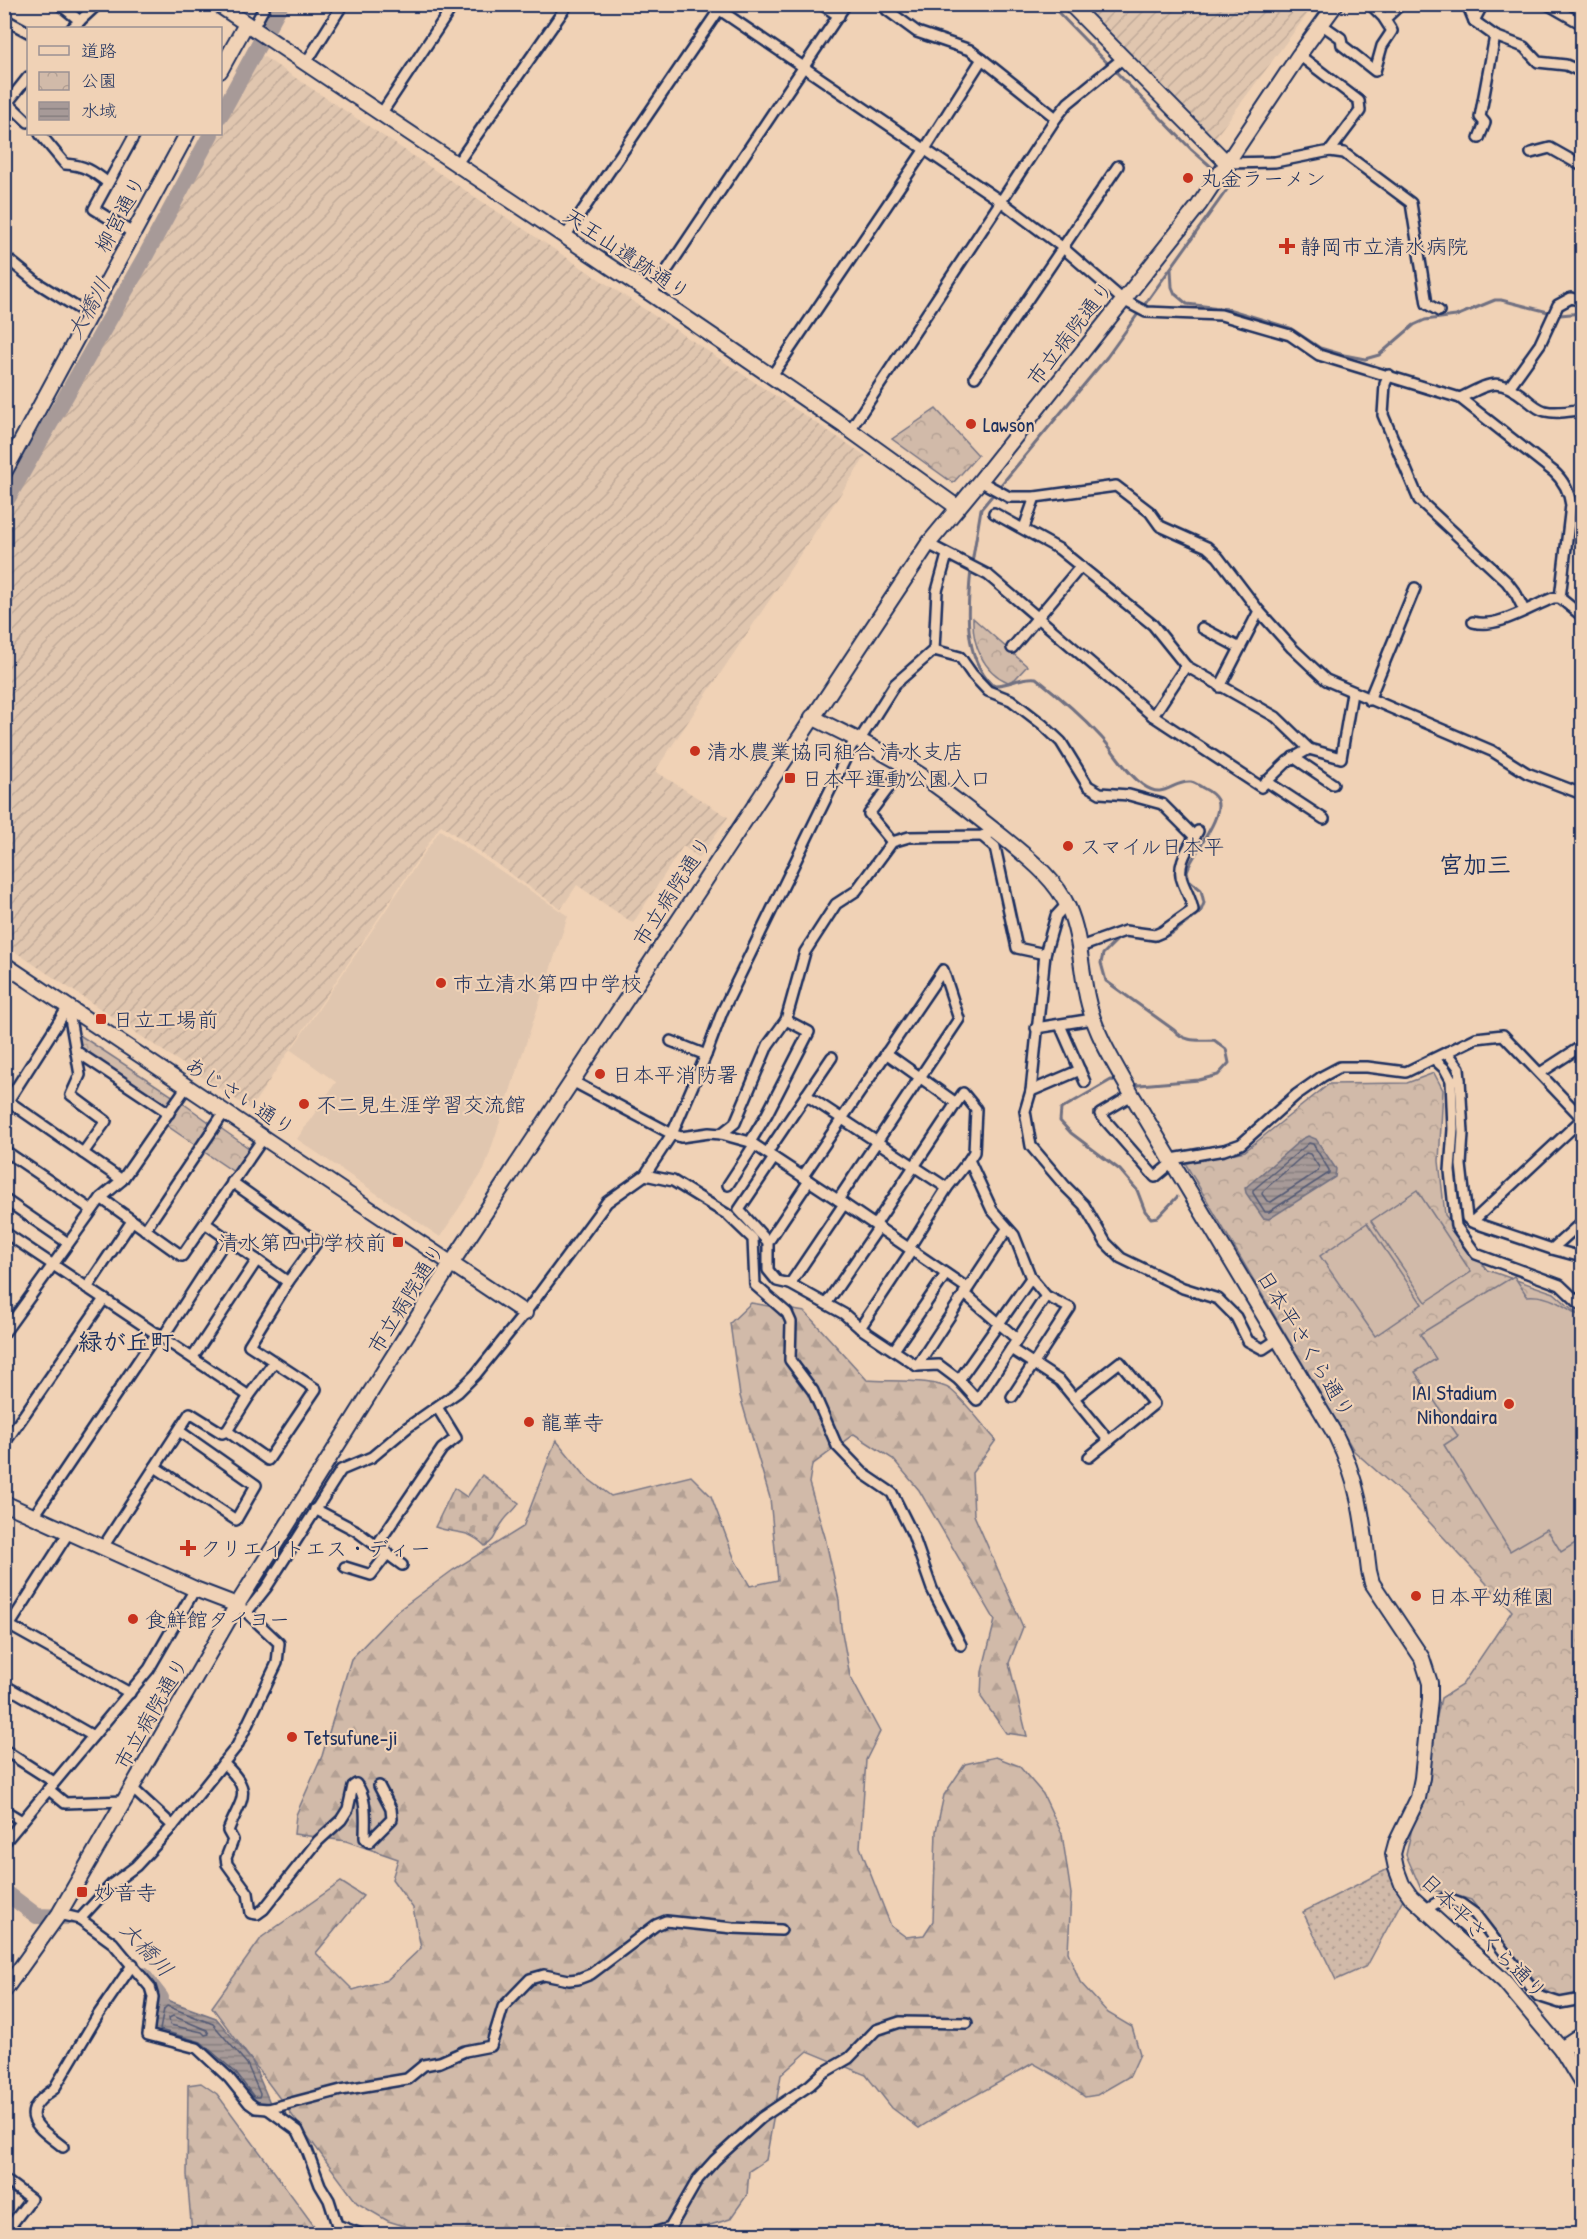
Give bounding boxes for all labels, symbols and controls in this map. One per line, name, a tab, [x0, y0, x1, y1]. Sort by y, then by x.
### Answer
legend	[27, 27, 222, 135]
text: 道路	[81, 38, 117, 63]
text: 公園	[81, 68, 117, 93]
text: 水域	[81, 98, 117, 123]
place label: 丸金ラーメン	[1200, 164, 1326, 193]
street label: 柳宮通り	[87, 170, 153, 258]
marker: 丸金ラーメン	[1181, 171, 1195, 185]
street label: 天王山遺跡通り	[558, 201, 696, 307]
place label: 静岡市立清水病院	[1300, 232, 1468, 261]
marker: 静岡市立清水病院	[1278, 237, 1296, 255]
water label: 大橋川	[59, 272, 117, 344]
street label: 市立病院通り	[1020, 274, 1120, 392]
place label: Lawson	[983, 410, 1035, 439]
marker: Lawson	[964, 417, 978, 431]
place label: 清水農業協同組合 清水支店	[707, 737, 964, 766]
marker: 清水農業協同組合 清水支店	[688, 744, 702, 758]
place label: 日本平運動公園入口	[802, 764, 991, 793]
marker: 日本平運動公園入口	[783, 771, 797, 785]
street label: 市立病院通り	[626, 830, 718, 952]
place label: スマイル日本平	[1080, 832, 1224, 861]
marker: スマイル日本平	[1061, 839, 1075, 853]
district label: 宮加三	[1439, 848, 1511, 880]
place label: 市立清水第四中学校	[453, 969, 642, 998]
marker: 市立清水第四中学校	[434, 976, 448, 990]
place label: 日立工場前	[113, 1005, 218, 1034]
marker: 日立工場前	[94, 1012, 108, 1026]
street label: あじさい通り	[179, 1050, 301, 1142]
place label: 日本平消防署	[612, 1060, 738, 1089]
marker: 日本平消防署	[593, 1067, 607, 1081]
place label: 不二見生涯学習交流館	[316, 1090, 526, 1119]
marker: 不二見生涯学習交流館	[297, 1097, 311, 1111]
place label: 清水第四中学校前	[218, 1228, 386, 1257]
marker: 清水第四中学校前	[391, 1235, 405, 1249]
street label: 市立病院通り	[360, 1237, 452, 1359]
street label: 日本平さくら通り	[1250, 1265, 1362, 1423]
district label: 緑が丘町	[78, 1325, 174, 1357]
place label: IAI Stadium Nihondaira	[1411, 1378, 1497, 1431]
marker: IAI Stadium Nihondaira	[1502, 1397, 1516, 1411]
place label: 龍華寺	[541, 1408, 604, 1437]
marker: 龍華寺	[522, 1415, 536, 1429]
place label: クリエイトエス・ディー	[200, 1534, 431, 1563]
marker: クリエイトエス・ディー	[181, 1541, 195, 1555]
place label: 日本平幼稚園	[1428, 1582, 1554, 1611]
marker: 日本平幼稚園	[1409, 1589, 1423, 1603]
place label: 食鮮館タイヨー	[145, 1605, 290, 1634]
marker: 食鮮館タイヨー	[126, 1612, 140, 1626]
street label: 市立病院通り	[107, 1651, 195, 1775]
place label: Tetsufune-ji	[304, 1723, 398, 1752]
marker: Tetsufune-ji	[285, 1730, 299, 1744]
street label: 日本平さくら通り	[1414, 1866, 1554, 2006]
place label: 妙音寺	[94, 1878, 157, 1907]
marker: 妙音寺	[75, 1885, 89, 1899]
water label: 大橋川	[114, 1915, 180, 1983]

